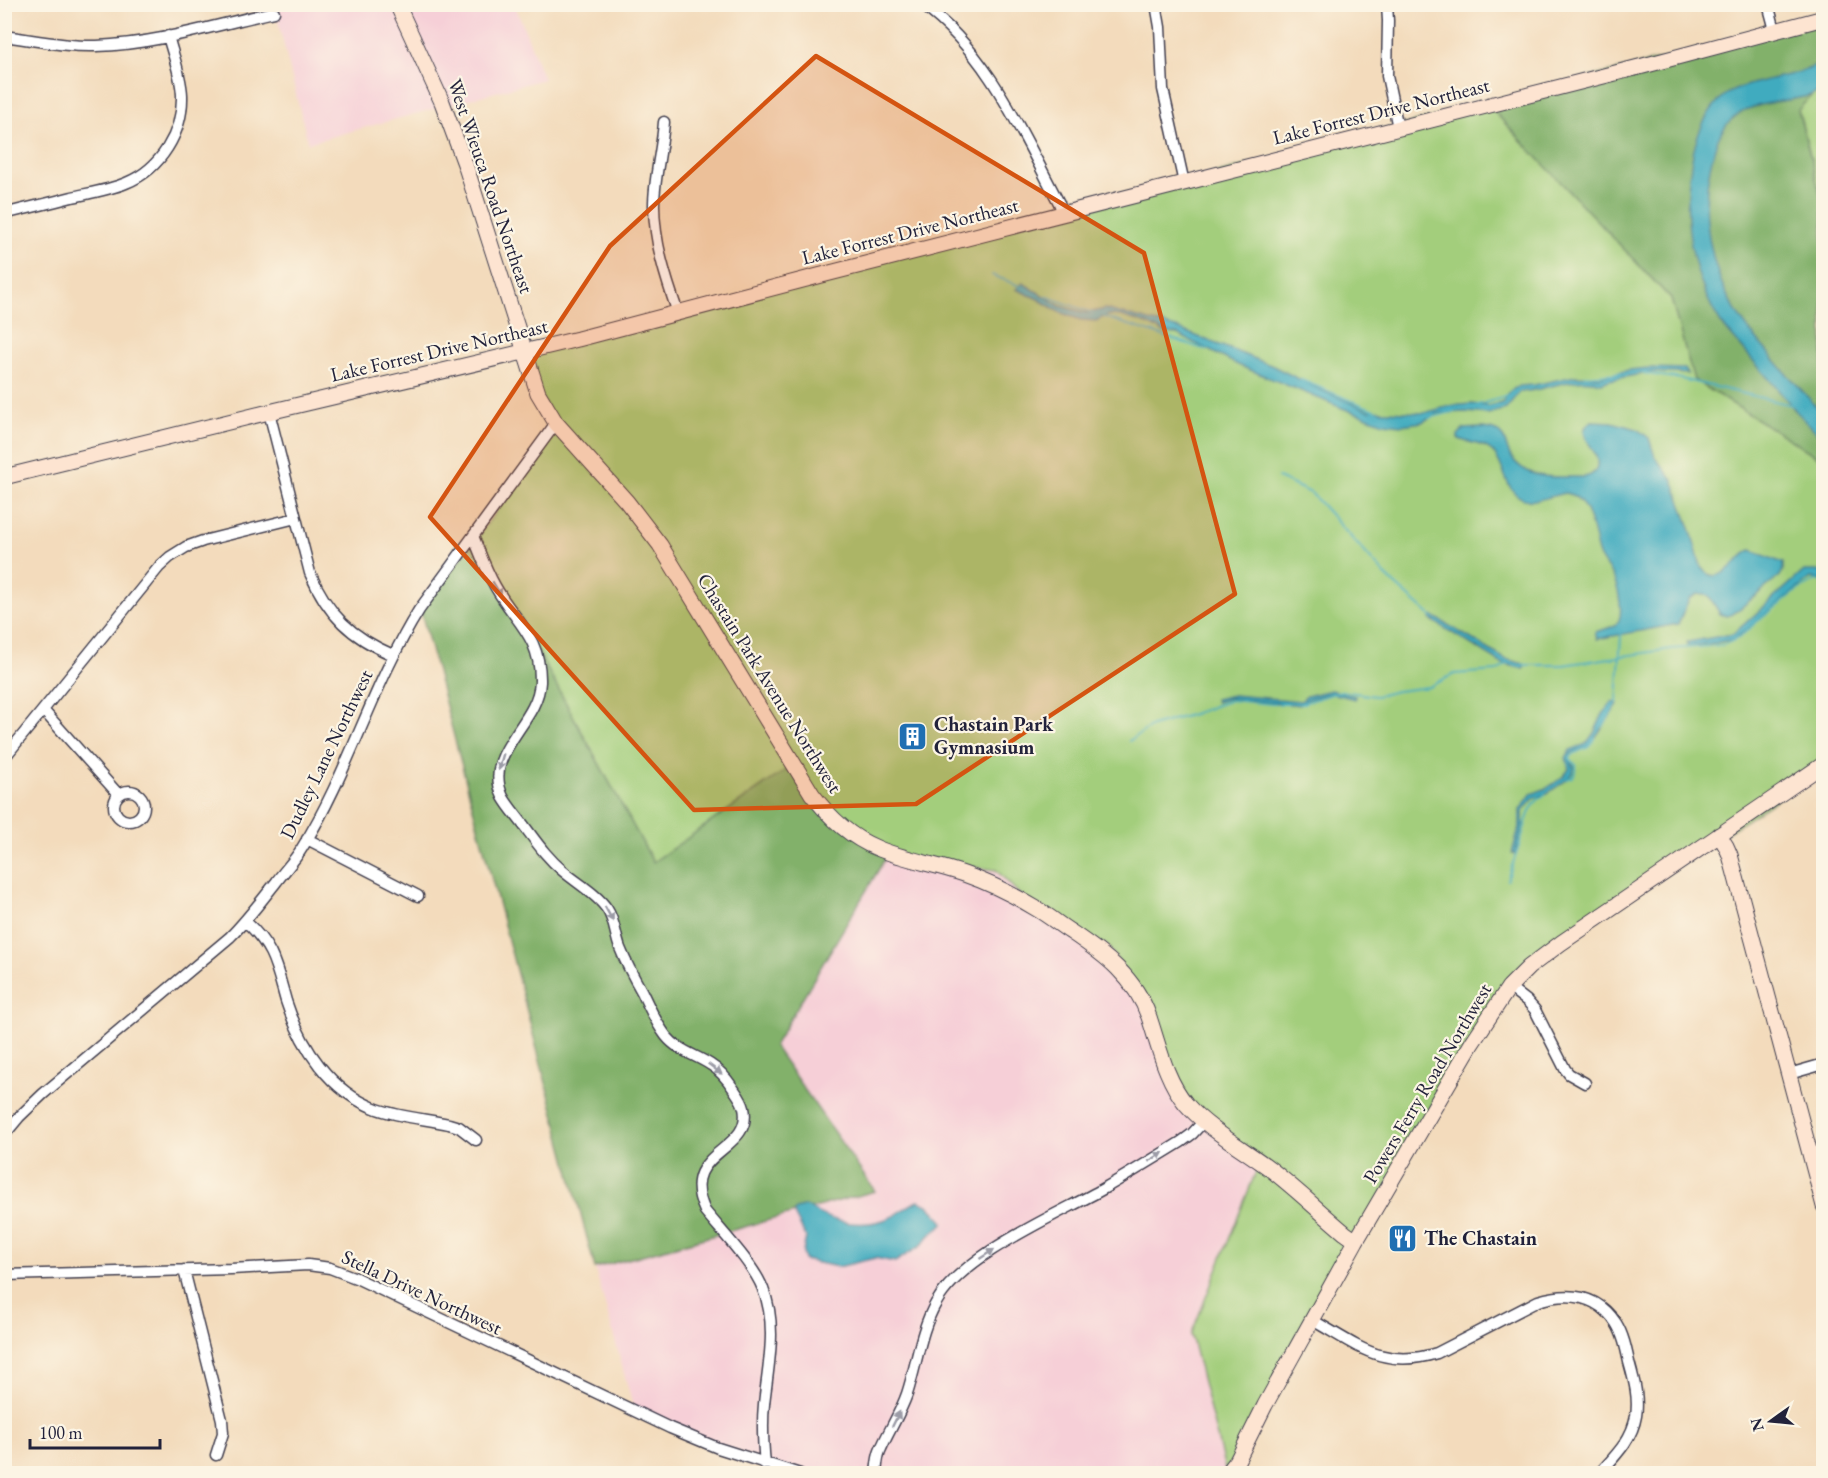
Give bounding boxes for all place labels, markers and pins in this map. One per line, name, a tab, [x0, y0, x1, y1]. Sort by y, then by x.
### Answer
place label: Chastain Park Gymnasium	[934, 711, 1054, 760]
building icon: Chastain Park Gymnasium	[897, 720, 929, 752]
restaurant icon: The Chastain	[1387, 1222, 1419, 1254]
place label: The Chastain	[1424, 1225, 1537, 1251]

